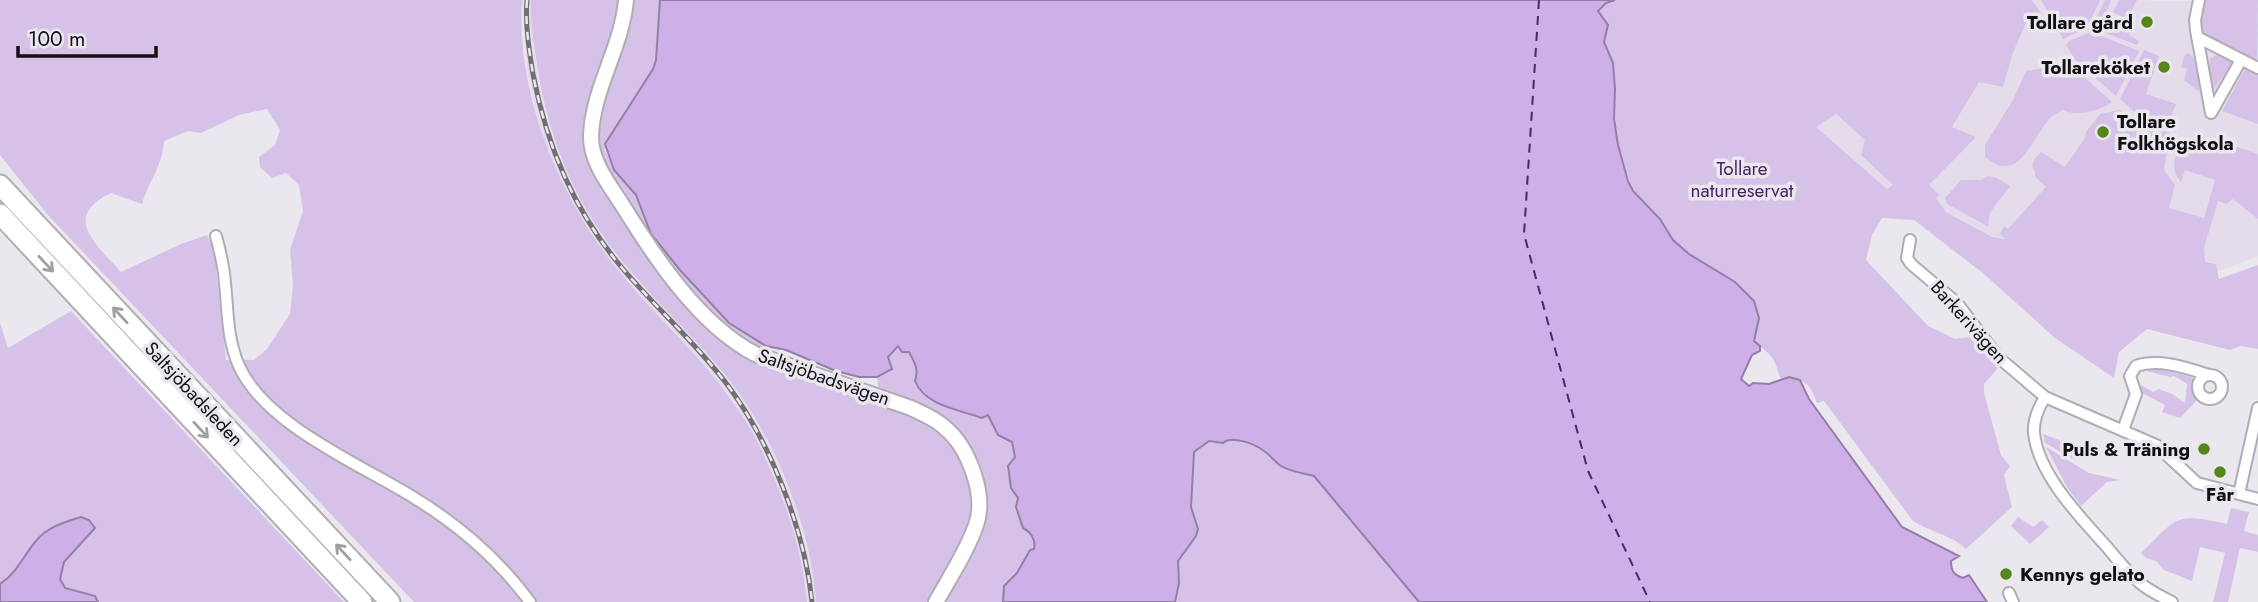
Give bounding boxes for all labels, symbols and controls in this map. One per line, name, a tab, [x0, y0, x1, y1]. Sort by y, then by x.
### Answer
place label: Tollare gård	[2027, 9, 2133, 36]
scale bar	[18, 14, 156, 58]
marker: Tollare gård	[2139, 14, 2155, 30]
text: 100 m	[28, 24, 85, 54]
place label: Tollareköket	[2042, 54, 2150, 81]
marker: Tollareköket	[2156, 59, 2172, 75]
place label: Tollare Folkhögskola	[2117, 108, 2234, 157]
marker: Tollare Folkhögskola	[2095, 124, 2111, 140]
park label: Tollare naturreservat	[1691, 155, 1794, 204]
one-way arrow	[38, 255, 54, 273]
street label: Barkerivägen	[1924, 274, 2014, 370]
one-way arrow	[112, 307, 129, 324]
street label: Saltsjöbadsleden	[138, 336, 250, 452]
street label: Saltsjöbadsvägen	[754, 342, 894, 412]
one-way arrow	[193, 421, 210, 438]
place label: Puls & Träning	[2062, 436, 2190, 463]
marker: Puls & Träning	[2196, 441, 2212, 457]
marker: Får	[2212, 464, 2228, 480]
place label: Får	[2206, 481, 2235, 508]
one-way arrow	[335, 543, 351, 561]
place label: Kennys gelato	[2020, 561, 2145, 588]
marker: Kennys gelato	[1998, 566, 2014, 582]

